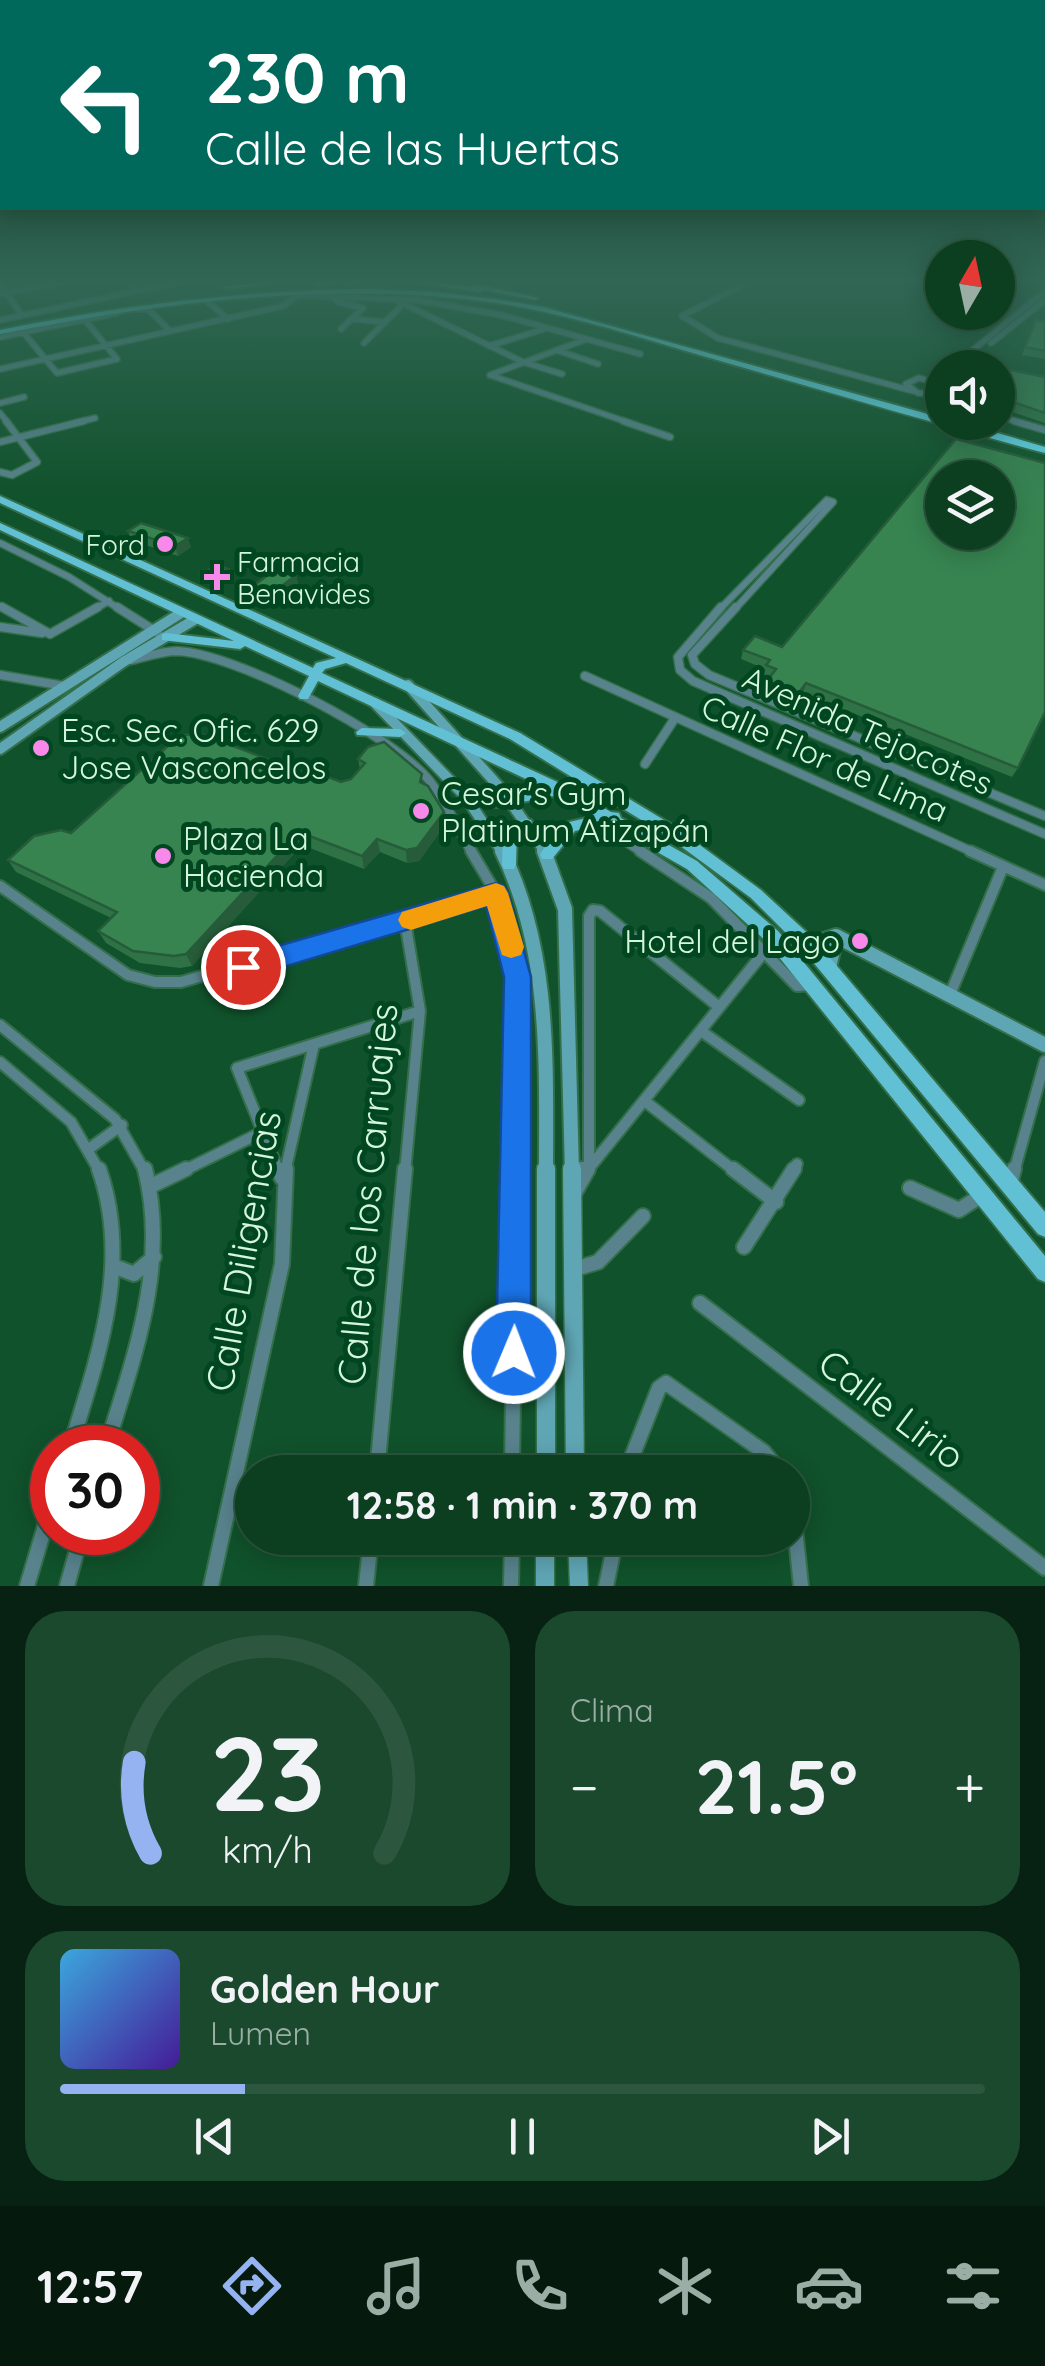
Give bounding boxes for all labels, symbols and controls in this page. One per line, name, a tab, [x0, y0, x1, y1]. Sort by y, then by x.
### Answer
text: 230 m	[205, 33, 410, 121]
icon: left	[40, 40, 170, 170]
text: Calle de las Huertas	[205, 120, 620, 176]
north arrow	[925, 240, 1015, 330]
map controls	[925, 240, 1015, 550]
button: sound	[925, 350, 1015, 440]
button: layers	[925, 460, 1015, 550]
place label: Ford	[86, 527, 145, 562]
marker: Ford	[154, 533, 176, 555]
place label: Farmacia Benavides	[237, 544, 371, 611]
marker: Farmacia Benavides	[206, 566, 228, 588]
street label: Avenida Tejocotes	[737, 657, 999, 803]
street label: Calle Flor de Lima	[695, 686, 955, 830]
place label: Esc. Sec. Ofic. 629 Jose Vasconcelos	[61, 710, 326, 787]
marker: Esc. Sec. Ofic. 629 Jose Vasconcelos	[30, 737, 52, 759]
place label: Cesar's Gym Platinum Atizapán	[441, 773, 709, 850]
marker: Cesar's Gym Platinum Atizapán	[410, 800, 432, 822]
place label: Plaza La Hacienda	[183, 818, 324, 895]
marker: Plaza La Hacienda	[152, 845, 174, 867]
place label: Hotel del Lago	[624, 921, 840, 961]
pin	[201, 925, 286, 1010]
marker: Hotel del Lago	[849, 930, 871, 952]
icon: arrive	[216, 940, 271, 995]
street label: Calle de los Carruajes	[326, 1001, 408, 1387]
street label: Calle Diligencias	[195, 1107, 291, 1395]
position arrow	[462, 1301, 566, 1405]
street label: Calle Lirio	[809, 1338, 975, 1480]
speed limit sign: 30	[30, 1425, 160, 1555]
text: 12:58 · 1 min · 370 m	[347, 1481, 698, 1529]
text: Clima	[570, 1690, 654, 1730]
text: 23	[210, 1707, 325, 1837]
text: 21.5°	[695, 1739, 858, 1833]
text: −	[570, 1752, 599, 1821]
text: +	[954, 1752, 985, 1821]
text: km/h	[222, 1827, 313, 1872]
text: Golden Hour	[210, 1965, 439, 2013]
text: Lumen	[210, 2013, 311, 2053]
icon: previous	[187, 2109, 242, 2164]
icon: pause	[495, 2109, 550, 2164]
icon: next	[803, 2109, 858, 2164]
icon: directions	[217, 2251, 287, 2321]
icon: music	[361, 2251, 431, 2321]
icon: phone	[505, 2251, 575, 2321]
icon: climate	[650, 2251, 720, 2321]
icon: car	[794, 2251, 864, 2321]
icon: filters	[938, 2251, 1008, 2321]
text: 12:57	[37, 2258, 143, 2314]

